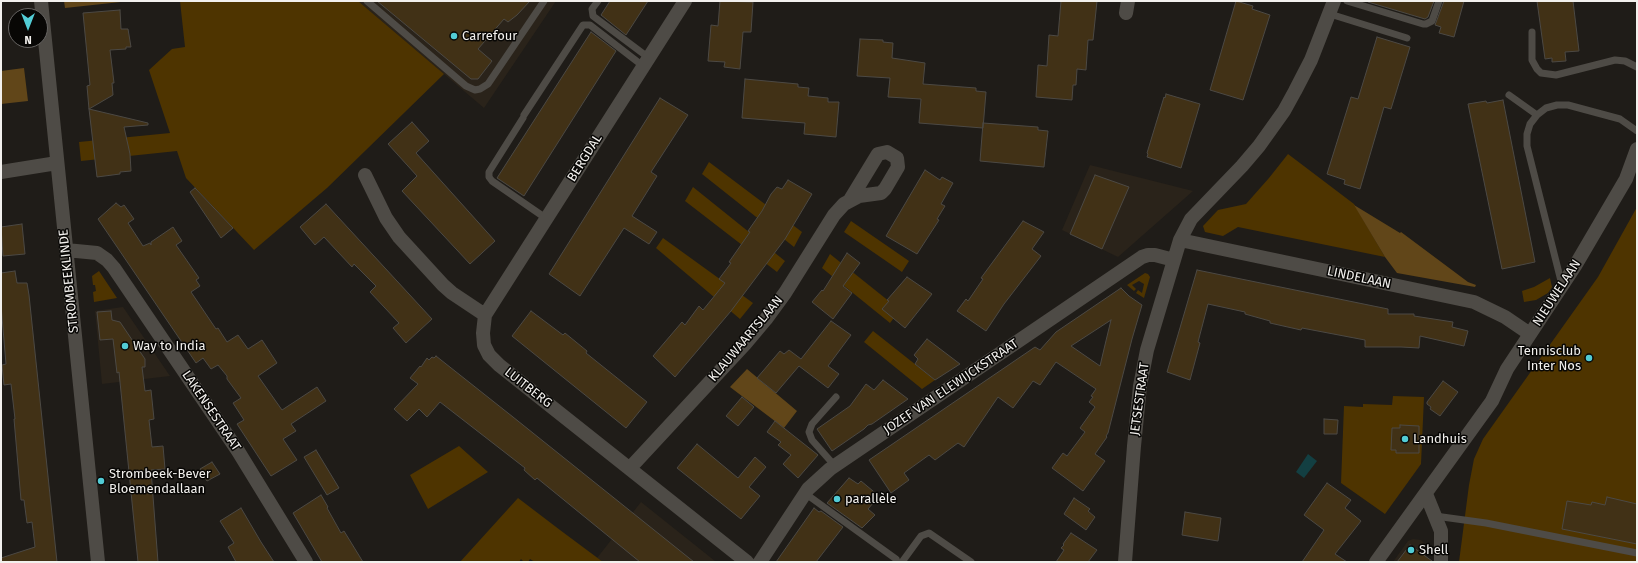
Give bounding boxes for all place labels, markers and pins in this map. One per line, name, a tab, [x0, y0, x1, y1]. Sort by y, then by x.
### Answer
place label: Carrefour	[462, 28, 517, 44]
marker: Carrefour	[449, 31, 459, 41]
place label: Way to India	[133, 338, 206, 354]
marker: Way to India	[120, 341, 130, 351]
place label: Tennisclub Inter Nos	[1518, 343, 1581, 374]
marker: Tennisclub Inter Nos	[1584, 353, 1594, 363]
place label: Landhuis	[1413, 431, 1467, 447]
marker: Landhuis	[1400, 434, 1410, 444]
place label: Strombeek-Bever Bloemendallaan	[109, 466, 211, 497]
marker: Strombeek-Bever Bloemendallaan	[96, 476, 106, 486]
place label: parallèle	[845, 491, 897, 507]
marker: parallèle	[832, 494, 842, 504]
place label: Shell	[1419, 542, 1448, 558]
marker: Shell	[1406, 545, 1416, 555]

